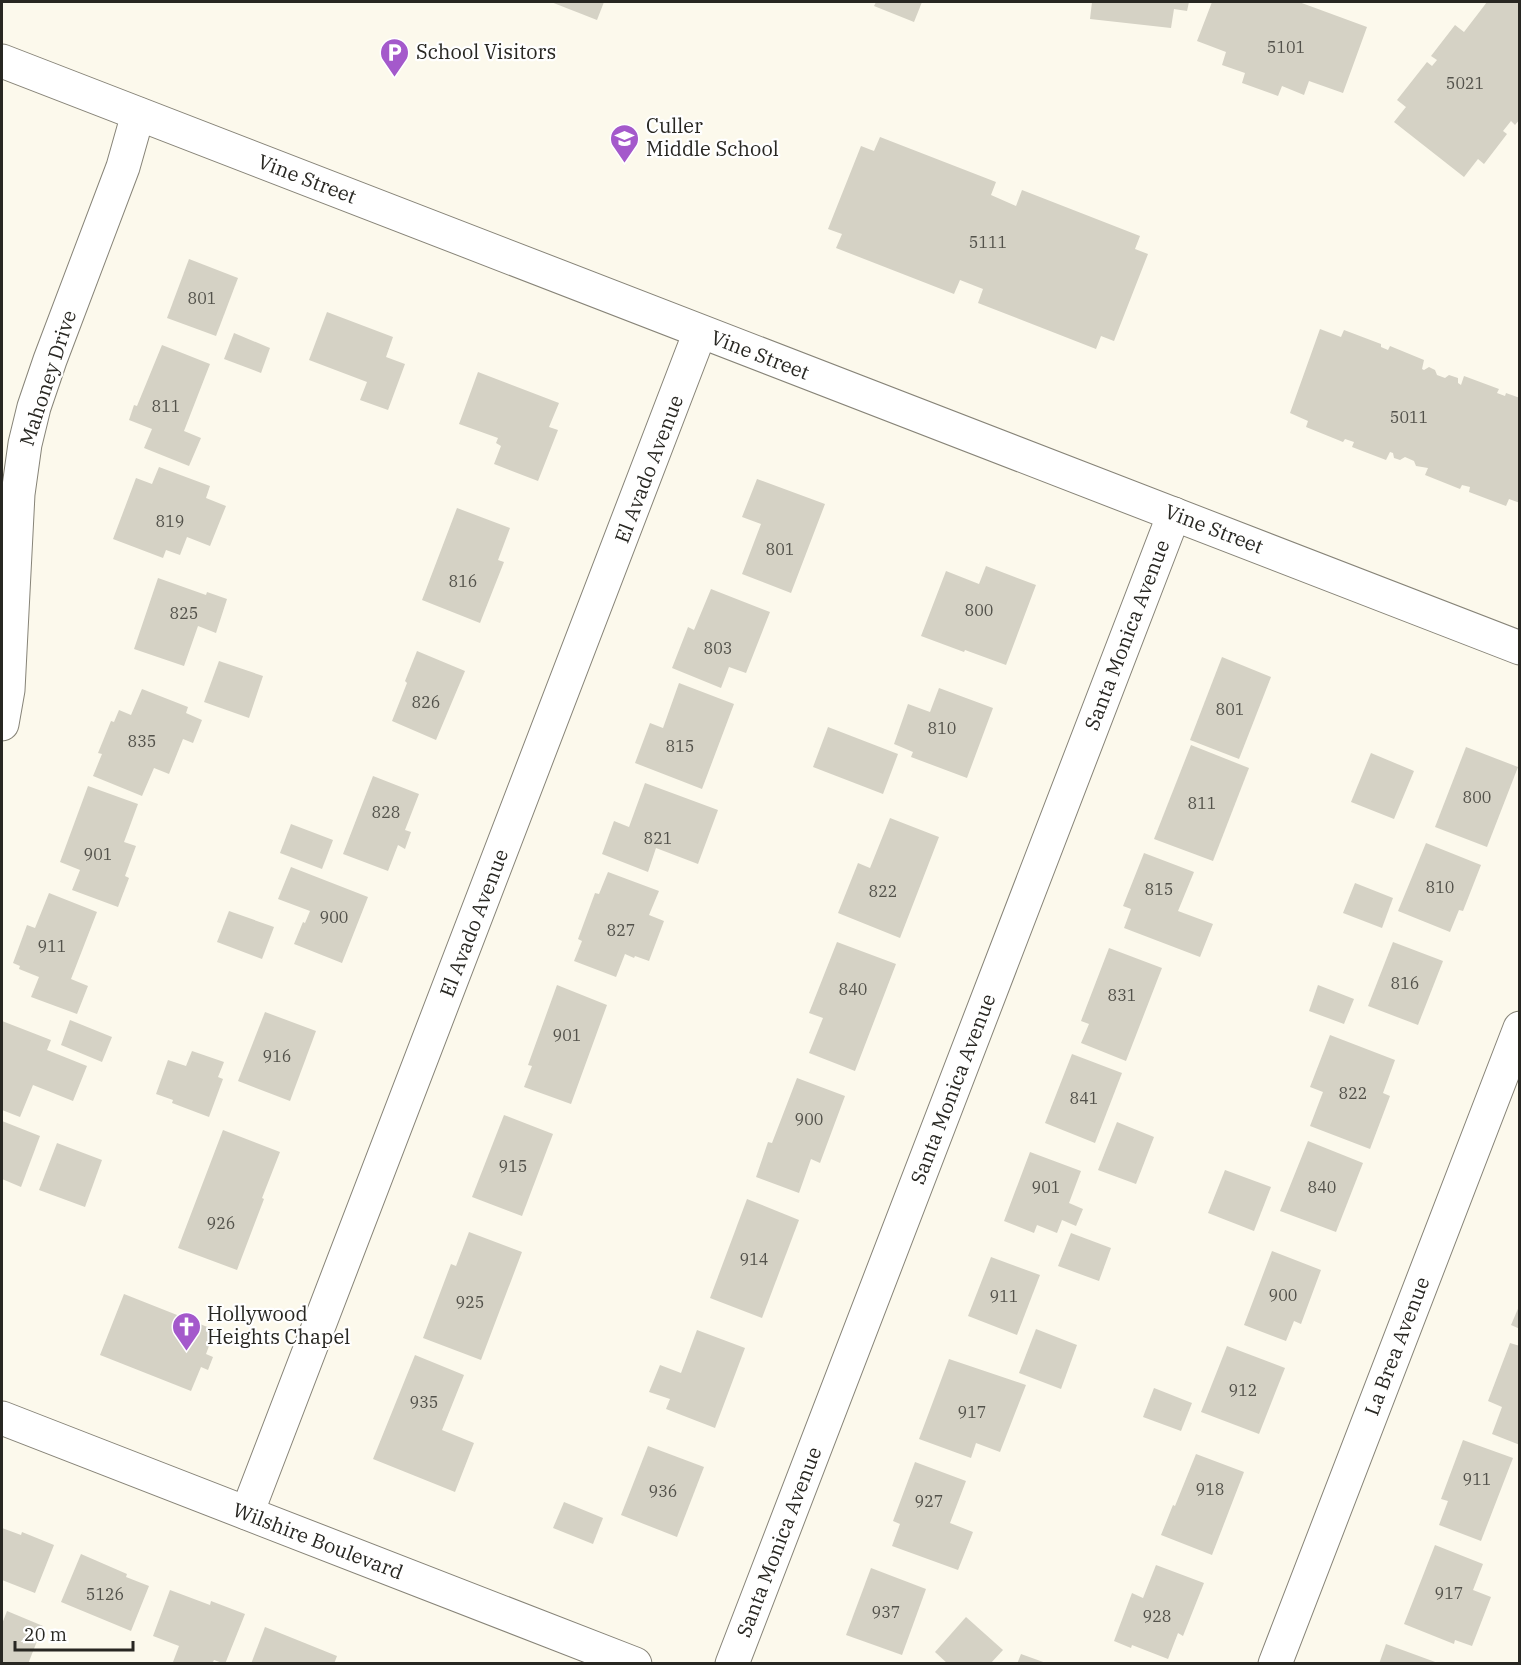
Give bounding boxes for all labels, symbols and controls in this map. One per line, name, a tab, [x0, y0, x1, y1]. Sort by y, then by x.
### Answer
parking icon: School Visitors	[379, 36, 411, 78]
house number: 5101	[1267, 37, 1305, 57]
place label: School Visitors	[416, 38, 556, 65]
house number: 5021	[1446, 73, 1484, 93]
place label: Culler Middle School	[646, 112, 779, 162]
school or university icon: Culler Middle School	[609, 122, 641, 164]
street label: Vine Street	[254, 147, 360, 210]
house number: 5111	[969, 232, 1007, 252]
house number: 801	[188, 288, 216, 308]
street label: Mahoney Drive	[13, 306, 82, 449]
street label: Vine Street	[707, 323, 813, 386]
street label: El Avado Avenue	[608, 391, 689, 547]
house number: 811	[152, 396, 180, 416]
house number: 5011	[1390, 407, 1428, 427]
street label: Vine Street	[1161, 497, 1267, 560]
house number: 819	[156, 511, 184, 531]
street label: Santa Monica Avenue	[1078, 536, 1175, 734]
house number: 801	[766, 539, 794, 559]
house number: 816	[449, 571, 477, 591]
house number: 800	[965, 600, 993, 620]
house number: 825	[170, 603, 198, 623]
house number: 803	[704, 638, 732, 658]
house number: 826	[412, 692, 440, 712]
house number: 801	[1216, 699, 1244, 719]
house number: 810	[928, 718, 956, 738]
house number: 835	[128, 731, 156, 751]
house number: 815	[666, 736, 694, 756]
house number: 800	[1463, 787, 1491, 807]
house number: 811	[1188, 793, 1216, 813]
house number: 828	[372, 802, 400, 822]
house number: 821	[644, 828, 672, 848]
house number: 901	[84, 844, 112, 864]
street label: El Avado Avenue	[433, 845, 514, 1001]
house number: 810	[1426, 877, 1454, 897]
house number: 815	[1145, 879, 1173, 899]
house number: 822	[869, 881, 897, 901]
house number: 900	[320, 907, 348, 927]
house number: 827	[607, 920, 635, 940]
house number: 911	[38, 936, 66, 956]
house number: 816	[1391, 973, 1419, 993]
house number: 840	[839, 979, 867, 999]
house number: 831	[1108, 985, 1136, 1005]
street label: Santa Monica Avenue	[904, 990, 1001, 1188]
house number: 901	[553, 1025, 581, 1045]
house number: 916	[263, 1046, 291, 1066]
house number: 822	[1339, 1083, 1367, 1103]
house number: 841	[1070, 1088, 1098, 1108]
house number: 900	[795, 1109, 823, 1129]
house number: 915	[499, 1156, 527, 1176]
house number: 901	[1032, 1177, 1060, 1197]
house number: 840	[1308, 1177, 1336, 1197]
house number: 926	[207, 1213, 235, 1233]
house number: 914	[740, 1249, 768, 1269]
street label: La Brea Avenue	[1358, 1273, 1435, 1419]
house number: 900	[1269, 1285, 1297, 1305]
house number: 911	[990, 1286, 1018, 1306]
house number: 925	[456, 1292, 484, 1312]
place label: Hollywood Heights Chapel	[207, 1300, 350, 1350]
church icon: Hollywood Heights Chapel	[170, 1310, 202, 1352]
house number: 912	[1229, 1380, 1257, 1400]
house number: 935	[410, 1392, 438, 1412]
house number: 917	[958, 1402, 986, 1422]
street label: Santa Monica Avenue	[730, 1443, 827, 1641]
house number: 911	[1463, 1469, 1491, 1489]
house number: 918	[1196, 1479, 1224, 1499]
house number: 936	[649, 1481, 677, 1501]
house number: 927	[915, 1491, 943, 1511]
street label: Wilshire Boulevard	[229, 1496, 407, 1585]
house number: 917	[1435, 1583, 1463, 1603]
house number: 5126	[86, 1584, 124, 1604]
house number: 937	[872, 1602, 900, 1622]
house number: 928	[1143, 1606, 1171, 1626]
scale bar	[15, 1614, 134, 1652]
text: 20 m	[24, 1623, 67, 1646]

